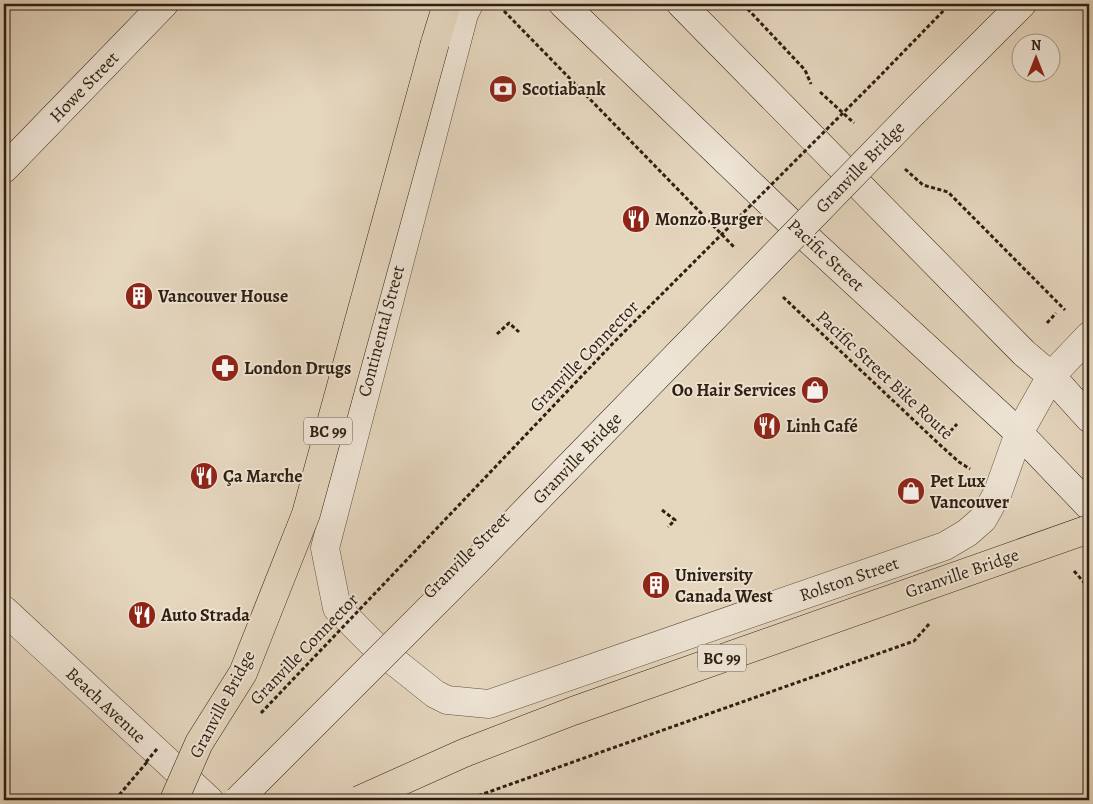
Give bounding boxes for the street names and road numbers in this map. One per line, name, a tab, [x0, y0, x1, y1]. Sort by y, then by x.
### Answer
street label: Howe Street	[44, 46, 124, 128]
street label: Granville Bridge	[810, 116, 910, 218]
street label: Pacific Street	[782, 213, 870, 297]
street label: Continental Street	[352, 263, 410, 399]
street label: Granville Connector	[524, 295, 644, 417]
street label: Pacific Street Bike Route	[811, 305, 959, 445]
street label: Granville Bridge	[527, 407, 627, 509]
road number: BC 99	[304, 418, 352, 444]
street label: Granville Street	[417, 506, 515, 604]
street label: Granville Bridge	[902, 542, 1022, 604]
street label: Rolston Street	[796, 551, 902, 607]
street label: Granville Connector	[244, 588, 364, 710]
road number: BC 99	[698, 644, 746, 671]
street label: Granville Bridge	[183, 646, 261, 762]
street label: Beach Avenue	[61, 662, 151, 748]

